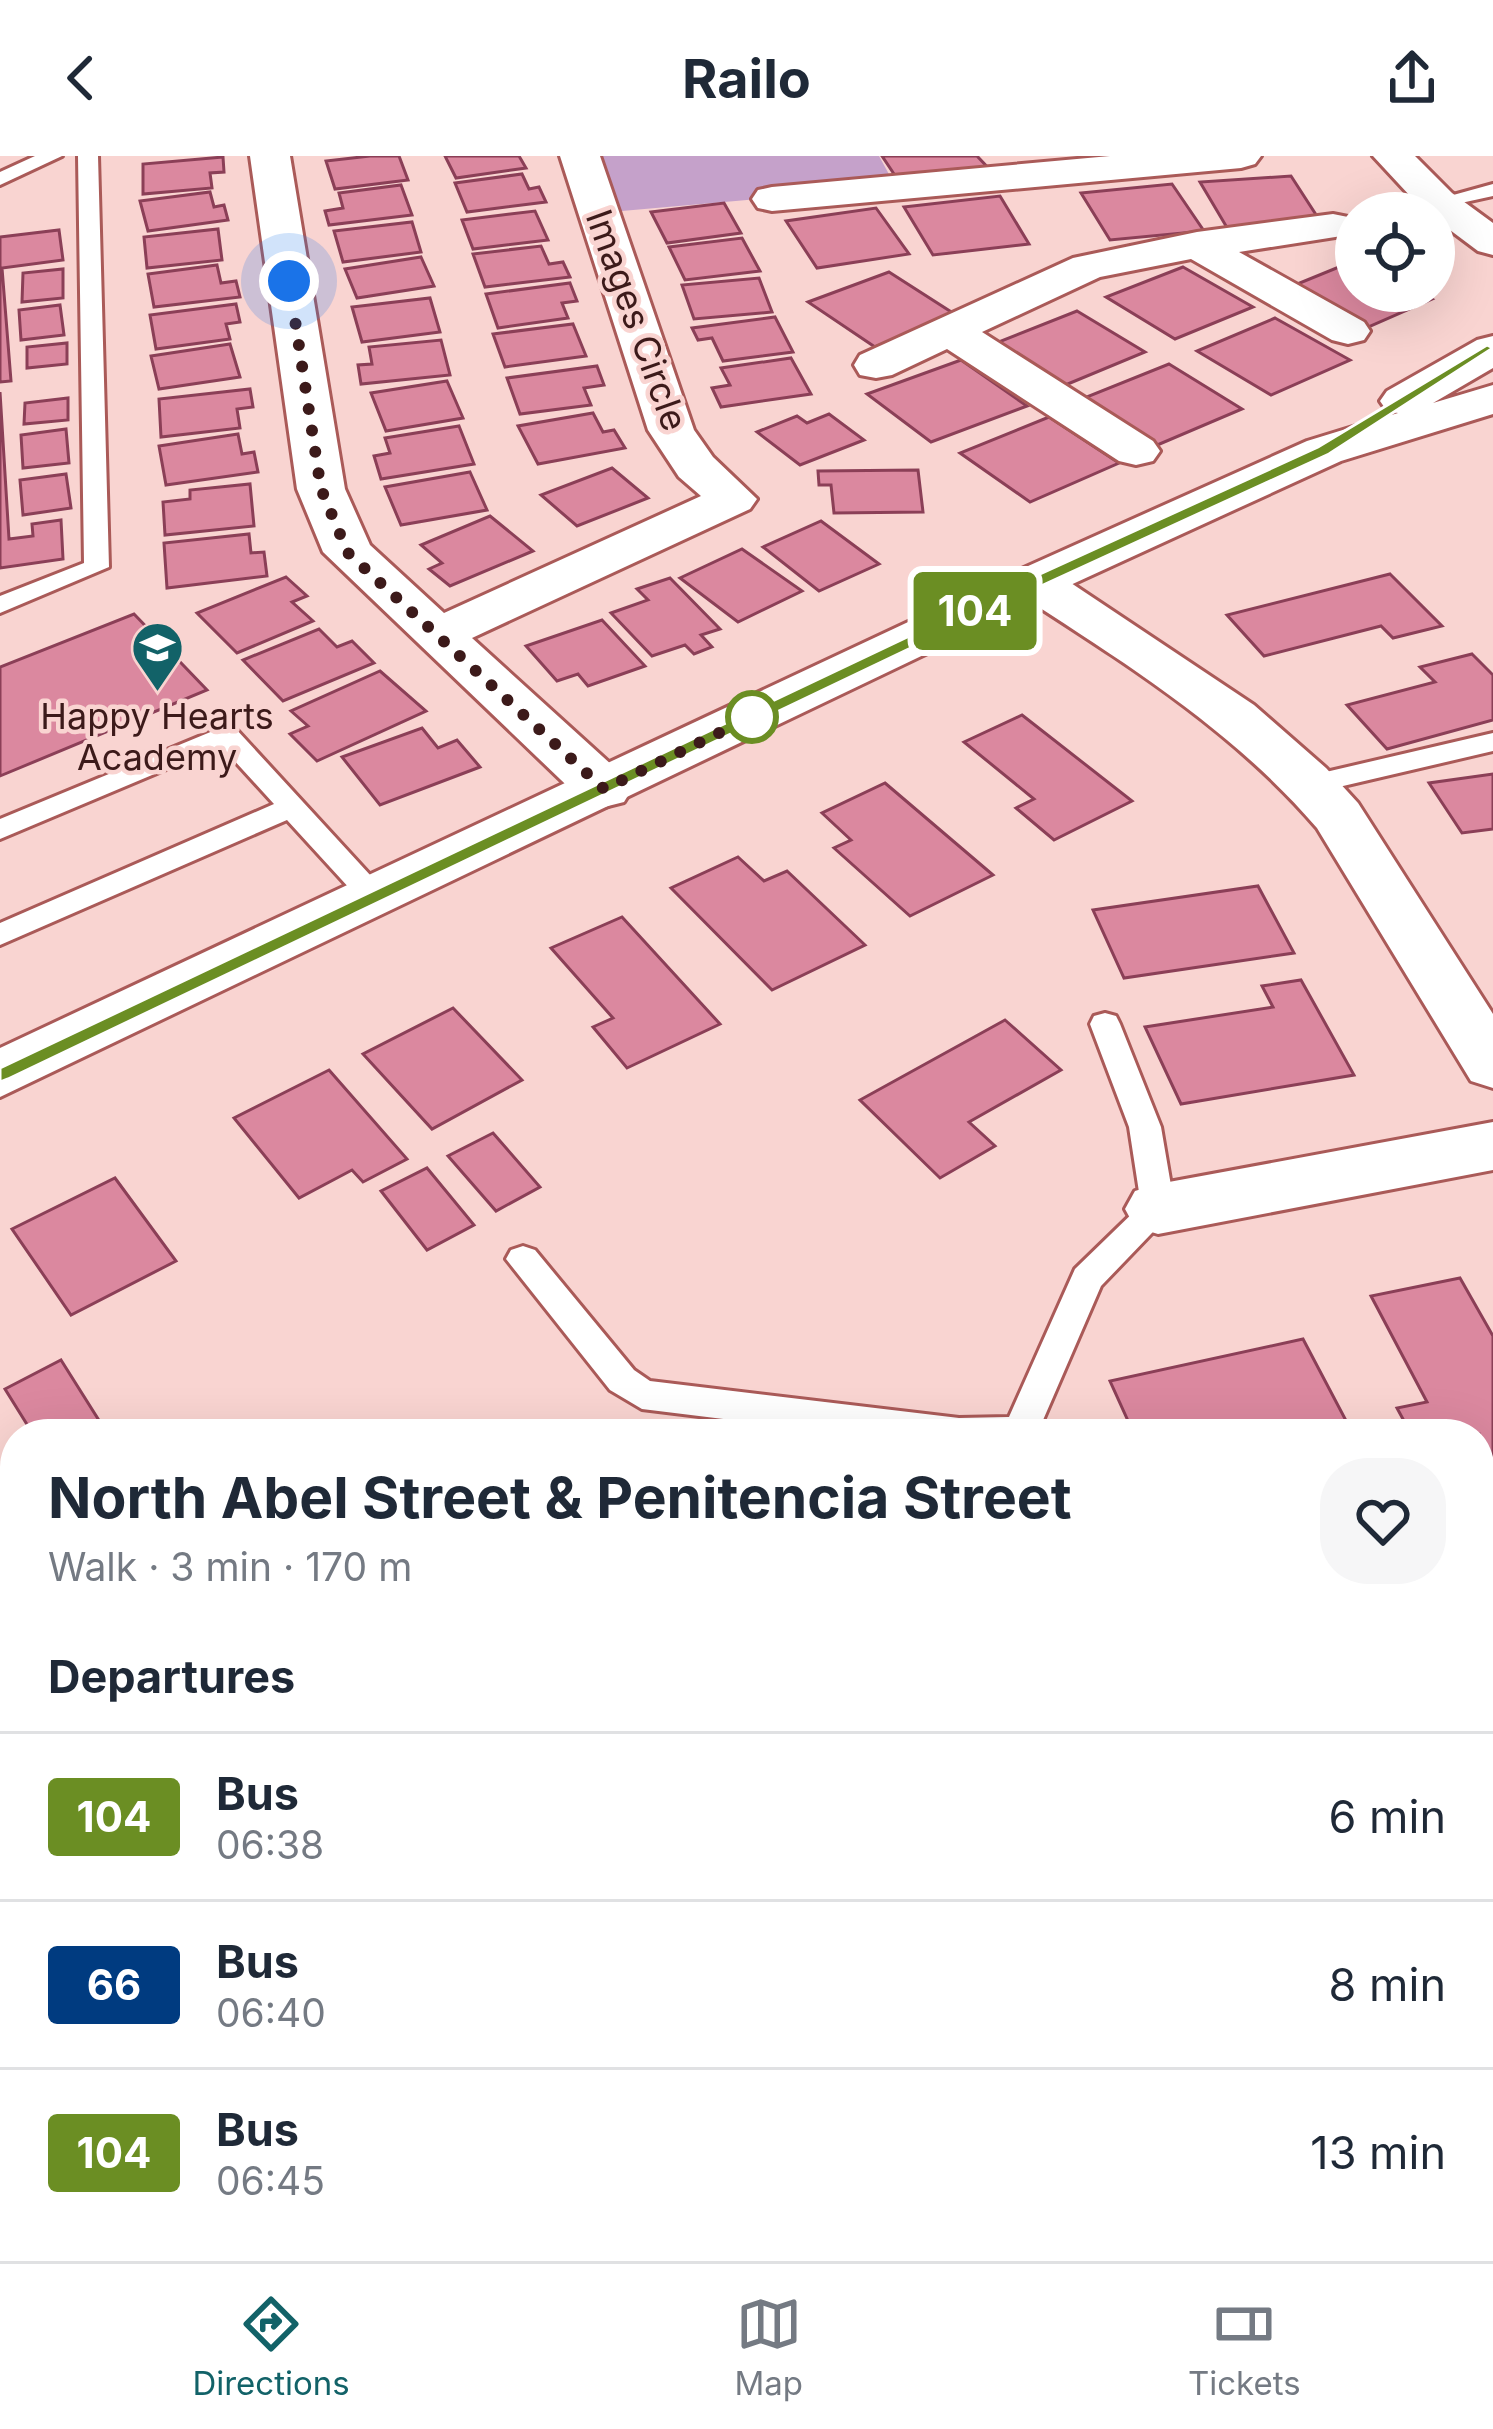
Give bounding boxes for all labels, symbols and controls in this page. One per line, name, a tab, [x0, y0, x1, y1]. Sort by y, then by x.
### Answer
icon: back	[48, 45, 114, 111]
icon: share	[1379, 45, 1445, 111]
text: Railo	[682, 46, 811, 111]
map controls	[1335, 192, 1455, 312]
button: locate	[1335, 192, 1455, 312]
street label: Images Circle	[577, 204, 697, 436]
your location	[259, 251, 319, 311]
line badge: 104	[906, 572, 1044, 650]
text: 104	[938, 585, 1012, 636]
school or university icon: Happy Hearts Academy	[129, 620, 185, 694]
unlabelled marker	[727, 692, 777, 742]
place label: Happy Hearts Academy	[40, 694, 274, 779]
button: heart	[1320, 1458, 1446, 1584]
text: North Abel Street & Penitencia Street	[48, 1463, 1072, 1532]
text: Walk · 3 min · 170 m	[48, 1543, 412, 1590]
text: Departures	[48, 1649, 295, 1704]
text: Bus	[216, 1766, 299, 1821]
text: 6 min	[1329, 1789, 1446, 1844]
text: 104	[77, 1791, 151, 1842]
text: 06:38	[216, 1821, 324, 1868]
text: Bus	[216, 1934, 299, 1989]
text: 8 min	[1329, 1957, 1446, 2012]
text: 66	[87, 1959, 141, 2010]
text: 06:40	[216, 1989, 326, 2036]
text: Bus	[216, 2102, 299, 2157]
text: 13 min	[1310, 2125, 1446, 2180]
text: 104	[77, 2127, 151, 2178]
text: 06:45	[216, 2157, 325, 2204]
tab: Directions	[192, 2291, 350, 2403]
tab: Map	[735, 2291, 803, 2403]
tab: Tickets	[1188, 2291, 1301, 2403]

